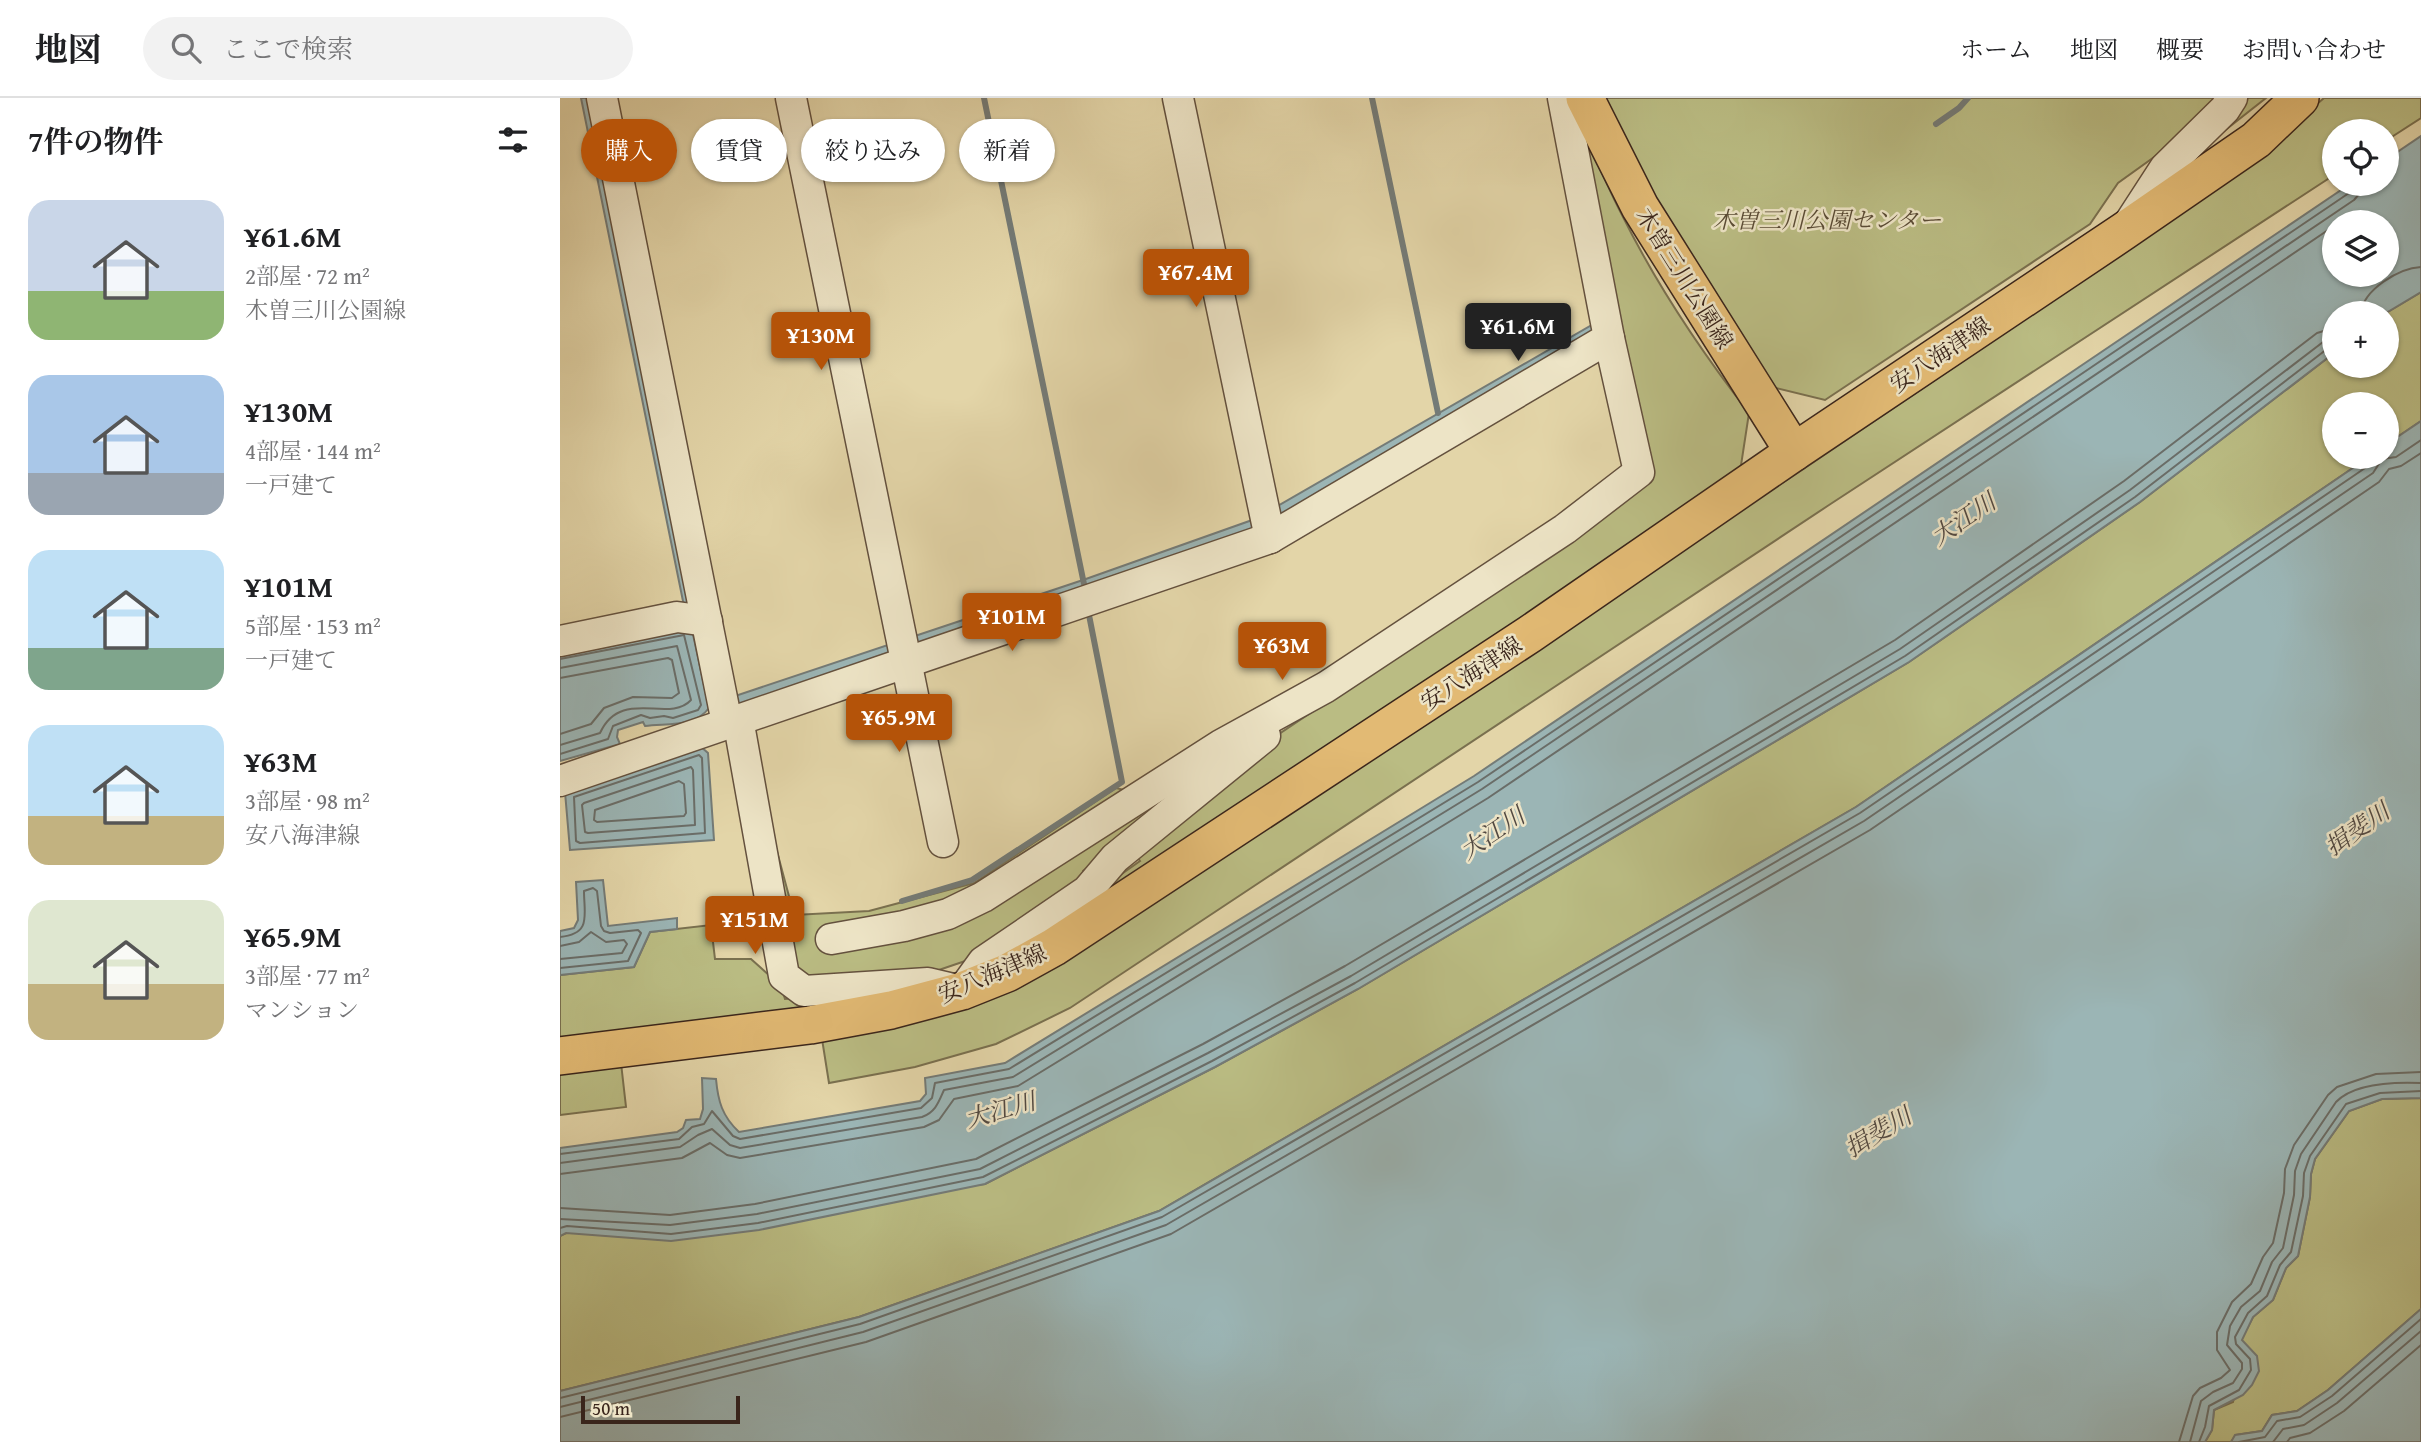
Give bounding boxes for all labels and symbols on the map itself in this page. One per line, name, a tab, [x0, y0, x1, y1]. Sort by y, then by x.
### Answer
street label: 木曽三川公園線	[1628, 201, 1742, 355]
park label: 木曽三川公園センター	[1712, 203, 1942, 236]
pin: ¥67.4M	[1139, 250, 1253, 309]
pin: ¥61.6M	[1461, 303, 1575, 363]
street label: 安八海津線	[1883, 308, 1997, 400]
pin: ¥130M	[772, 313, 870, 372]
water label: 大江川	[1923, 483, 2005, 554]
pin: ¥101M	[963, 594, 1061, 653]
pin: ¥63M	[1241, 622, 1323, 682]
street label: 安八海津線	[1414, 628, 1528, 718]
pin: ¥65.9M	[842, 694, 956, 754]
water label: 揖斐川	[2317, 792, 2399, 864]
water label: 大江川	[1452, 797, 1534, 868]
pin: ¥151M	[706, 896, 804, 956]
street label: 安八海津線	[933, 935, 1051, 1011]
water label: 大江川	[961, 1082, 1042, 1137]
water label: 揖斐川	[1838, 1097, 1920, 1166]
scale bar	[581, 1393, 740, 1425]

